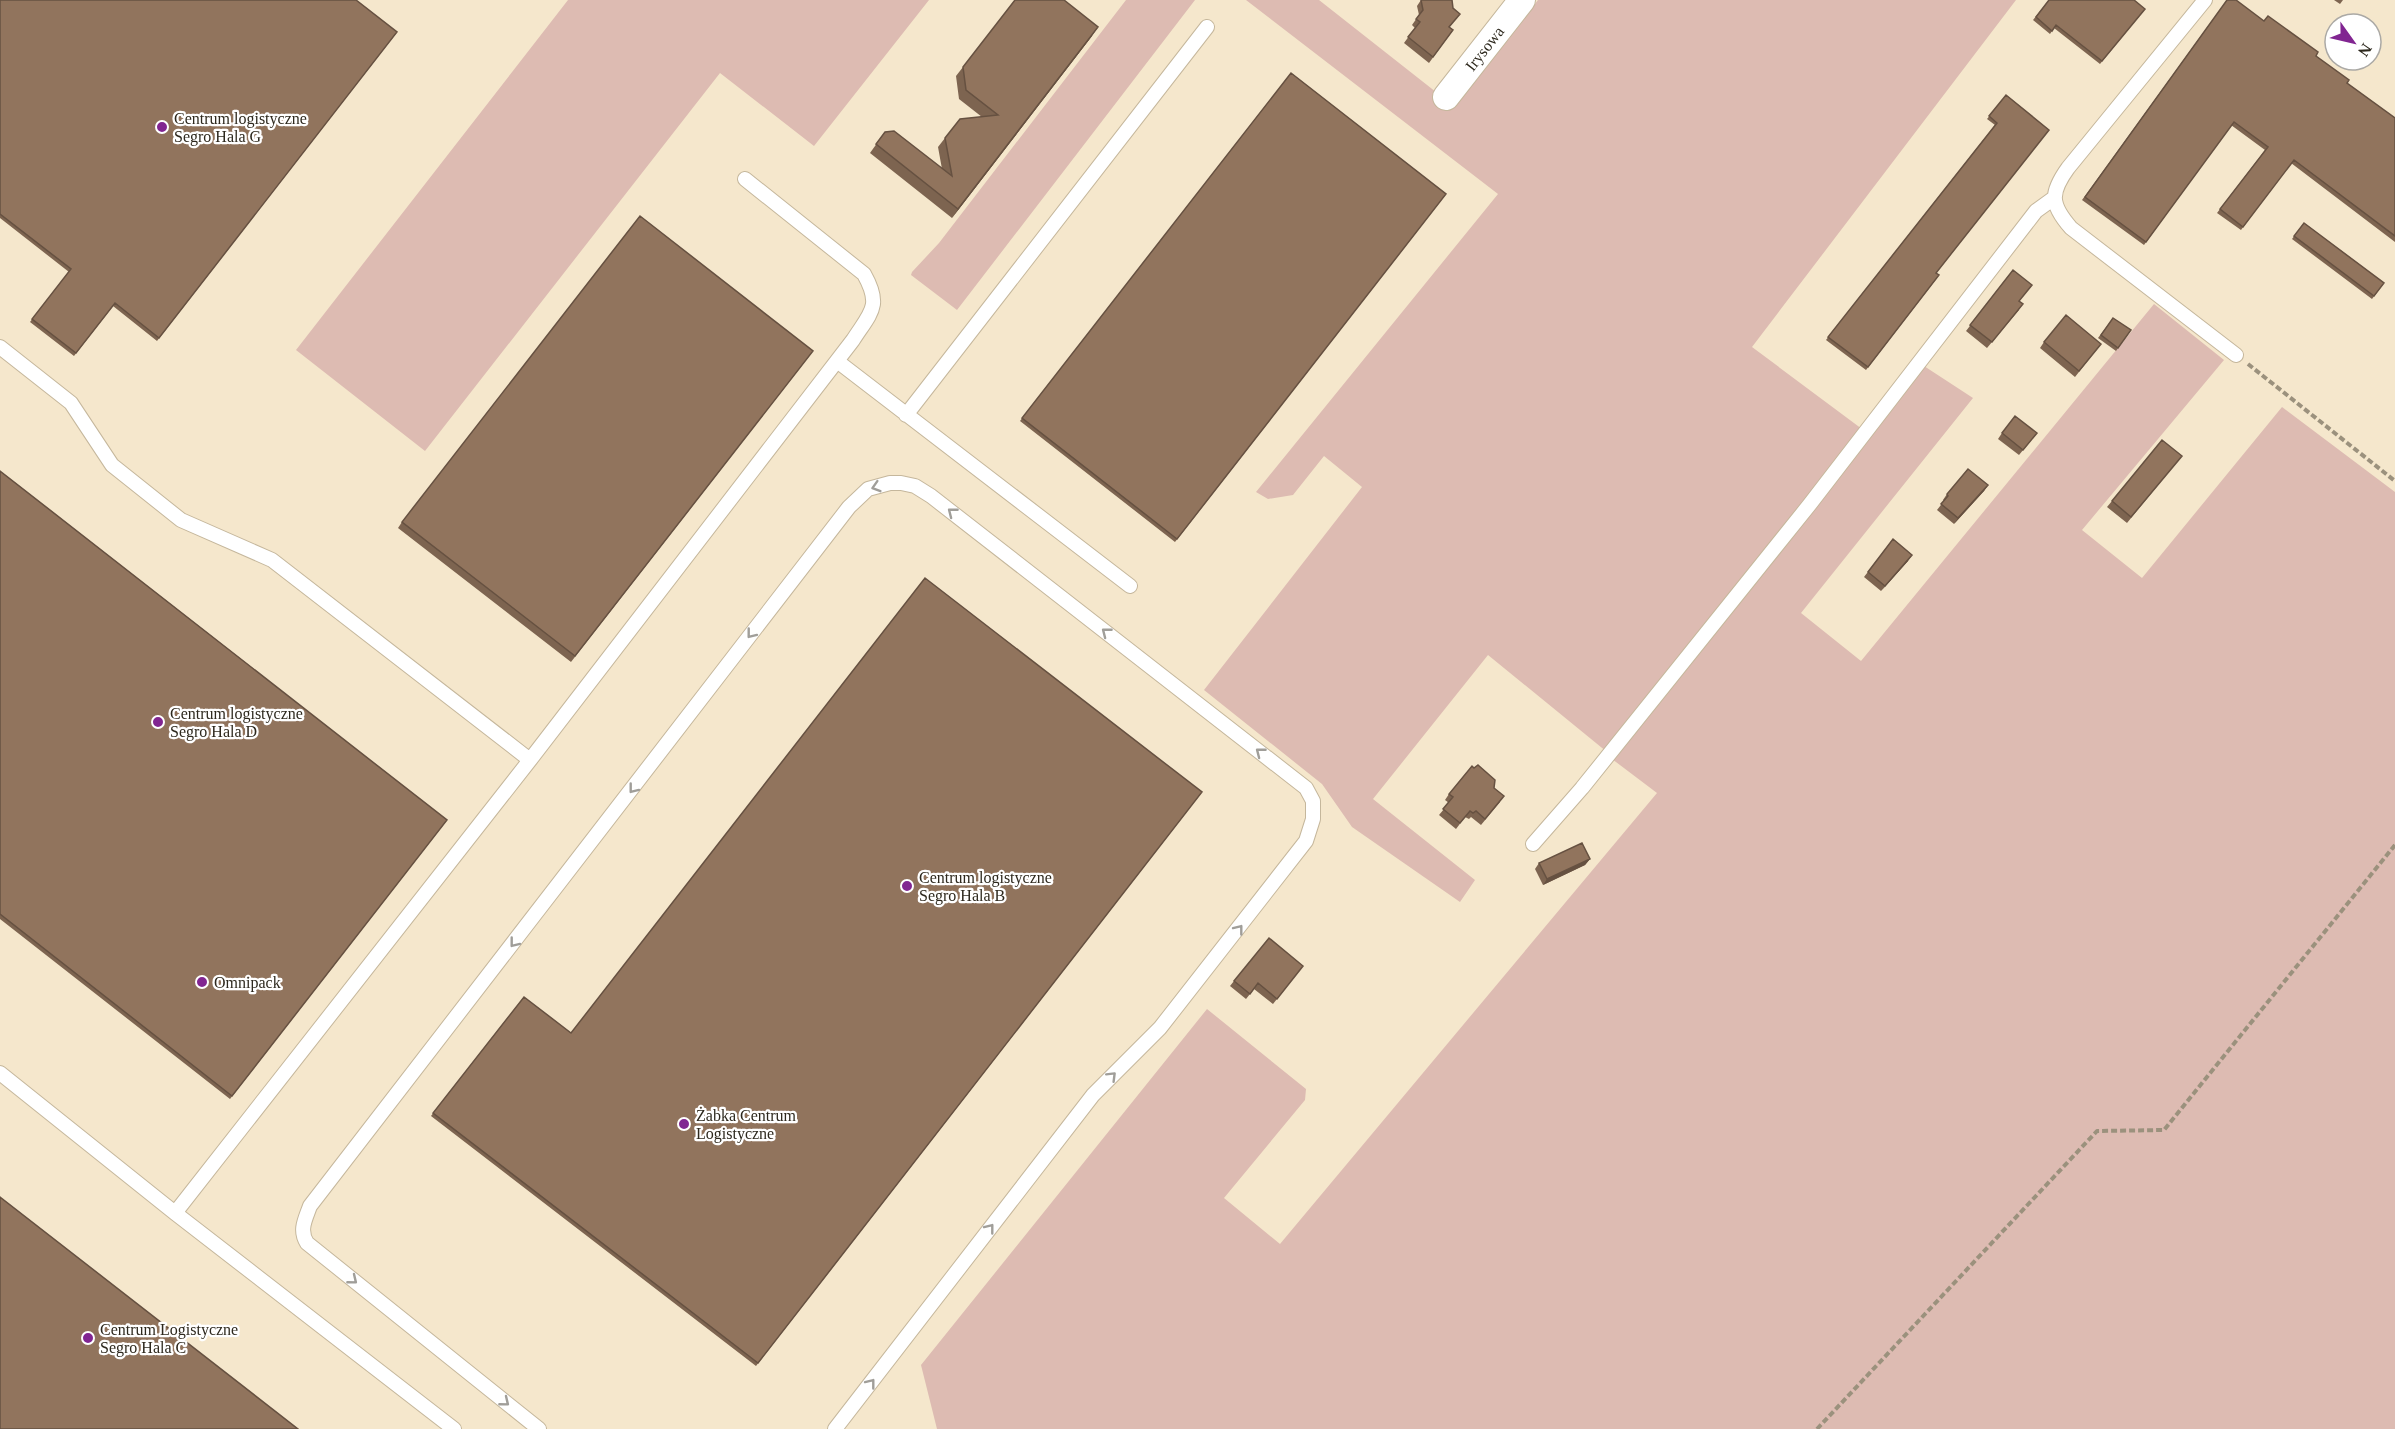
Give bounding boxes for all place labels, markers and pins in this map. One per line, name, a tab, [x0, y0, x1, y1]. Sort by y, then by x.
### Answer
place label: Centrum logistyczne Segro Hala G	[174, 110, 307, 146]
marker: Centrum logistyczne Segro Hala G	[155, 120, 169, 134]
place label: Centrum logistyczne Segro Hala D	[170, 705, 303, 741]
marker: Centrum logistyczne Segro Hala D	[151, 715, 165, 729]
place label: Centrum logistyczne Segro Hala B	[919, 869, 1052, 905]
marker: Centrum logistyczne Segro Hala B	[900, 879, 914, 893]
place label: Omnipack	[214, 974, 281, 992]
marker: Omnipack	[195, 975, 209, 989]
place label: Żabka Centrum Logistyczne	[696, 1107, 797, 1143]
marker: Żabka Centrum Logistyczne	[677, 1117, 691, 1131]
place label: Centrum Logistyczne Segro Hala C	[100, 1321, 238, 1357]
marker: Centrum Logistyczne Segro Hala C	[81, 1331, 95, 1345]

